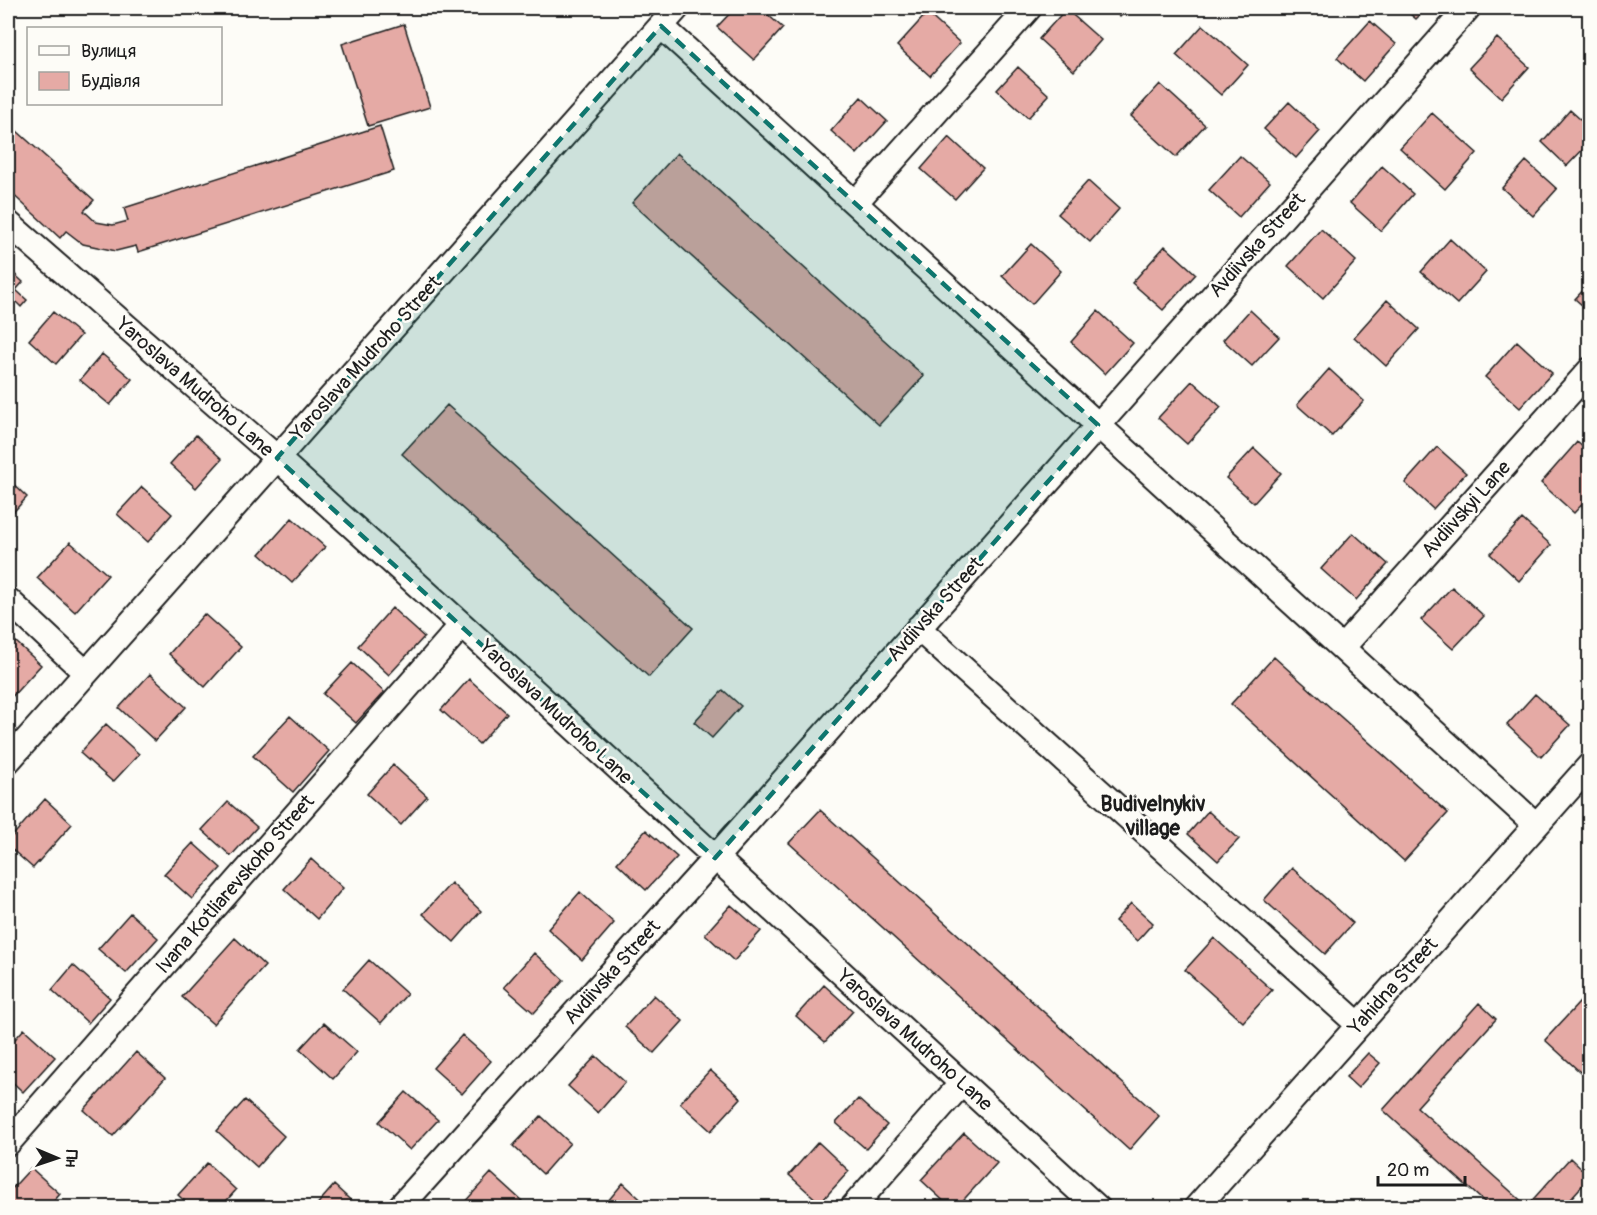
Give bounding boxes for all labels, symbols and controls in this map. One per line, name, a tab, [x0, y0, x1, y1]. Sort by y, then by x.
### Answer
legend	[27, 27, 222, 105]
text: Вулиця	[81, 40, 136, 63]
text: Будівля	[81, 70, 140, 93]
street label: Avdiivska Street	[1203, 187, 1311, 303]
street label: Yaroslava Mudroho Street	[285, 270, 447, 447]
street label: Yaroslava Mudroho Lane	[110, 311, 279, 462]
street label: Avdiivskyi Lane	[1416, 455, 1516, 563]
street label: Avdiivska Street	[881, 551, 989, 667]
street label: Yaroslava Mudroho Lane	[473, 634, 638, 790]
street label: Ivana Kotliarevskoho Street	[150, 789, 320, 979]
district label: Budivelnykiv village	[1101, 791, 1206, 842]
street label: Avdiivska Street	[558, 914, 666, 1030]
street label: Yahidna Street	[1342, 932, 1444, 1041]
street label: Yaroslava Mudroho Lane	[831, 963, 998, 1116]
north arrow	[27, 1128, 87, 1188]
text: Пн	[61, 1149, 81, 1168]
scale bar	[1378, 1149, 1465, 1187]
text: 20 m	[1387, 1159, 1429, 1182]

